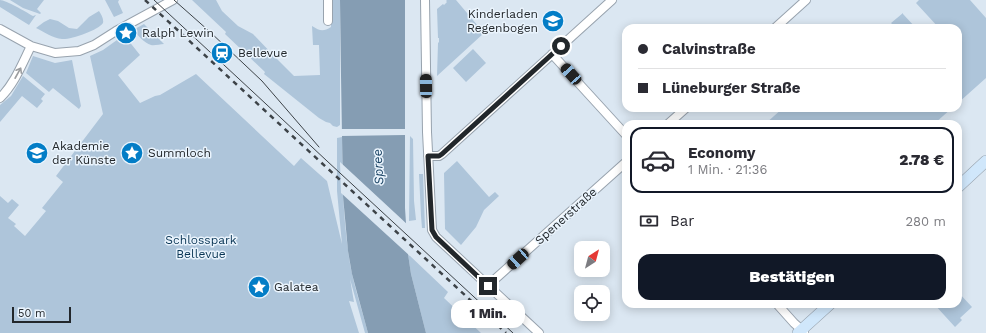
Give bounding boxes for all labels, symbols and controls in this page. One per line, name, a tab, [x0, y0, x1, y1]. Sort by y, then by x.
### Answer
place label: Kinderladen Regenbogen	[467, 7, 538, 35]
school or university icon: Kinderladen Regenbogen	[540, 8, 566, 34]
place icon: Ralph Lewin	[113, 20, 139, 46]
place label: Ralph Lewin	[142, 26, 214, 40]
route start	[552, 37, 570, 55]
station icon: Bellevue	[209, 40, 235, 66]
text: Calvinstraße	[662, 40, 756, 58]
place label: Bellevue	[238, 46, 288, 60]
car	[559, 61, 583, 87]
one-way arrow	[15, 67, 22, 79]
car	[420, 74, 432, 98]
text: Lüneburger Straße	[662, 79, 800, 97]
place label: Akademie der Künste	[52, 139, 116, 167]
school or university icon: Akademie der Künste	[24, 140, 50, 166]
place icon: Summloch	[119, 140, 145, 166]
icon: car	[640, 142, 676, 178]
text: Economy	[688, 144, 755, 162]
place label: Summloch	[148, 146, 211, 160]
water label: Spree	[370, 149, 386, 185]
text: 2.78 €	[899, 151, 944, 169]
text: 1 Min. · 21:36	[688, 162, 767, 177]
street label: Spenerstraße	[532, 185, 600, 247]
icon: cash	[638, 210, 660, 232]
text: Bar	[670, 212, 694, 230]
text: 280 m	[906, 214, 946, 229]
park label: Schlosspark Bellevue	[165, 233, 237, 261]
north arrow	[574, 241, 610, 277]
map controls	[574, 241, 610, 321]
car	[505, 247, 531, 271]
button: Bestätigen	[638, 254, 946, 300]
place icon: Galatea	[246, 274, 272, 300]
route end	[479, 277, 497, 295]
place label: Galatea	[274, 280, 319, 294]
button: locate	[574, 285, 610, 321]
callout: 1 Min.	[451, 300, 525, 328]
scale bar	[12, 305, 71, 324]
text: 1 Min.	[469, 306, 507, 321]
text: 50 m	[18, 307, 45, 320]

